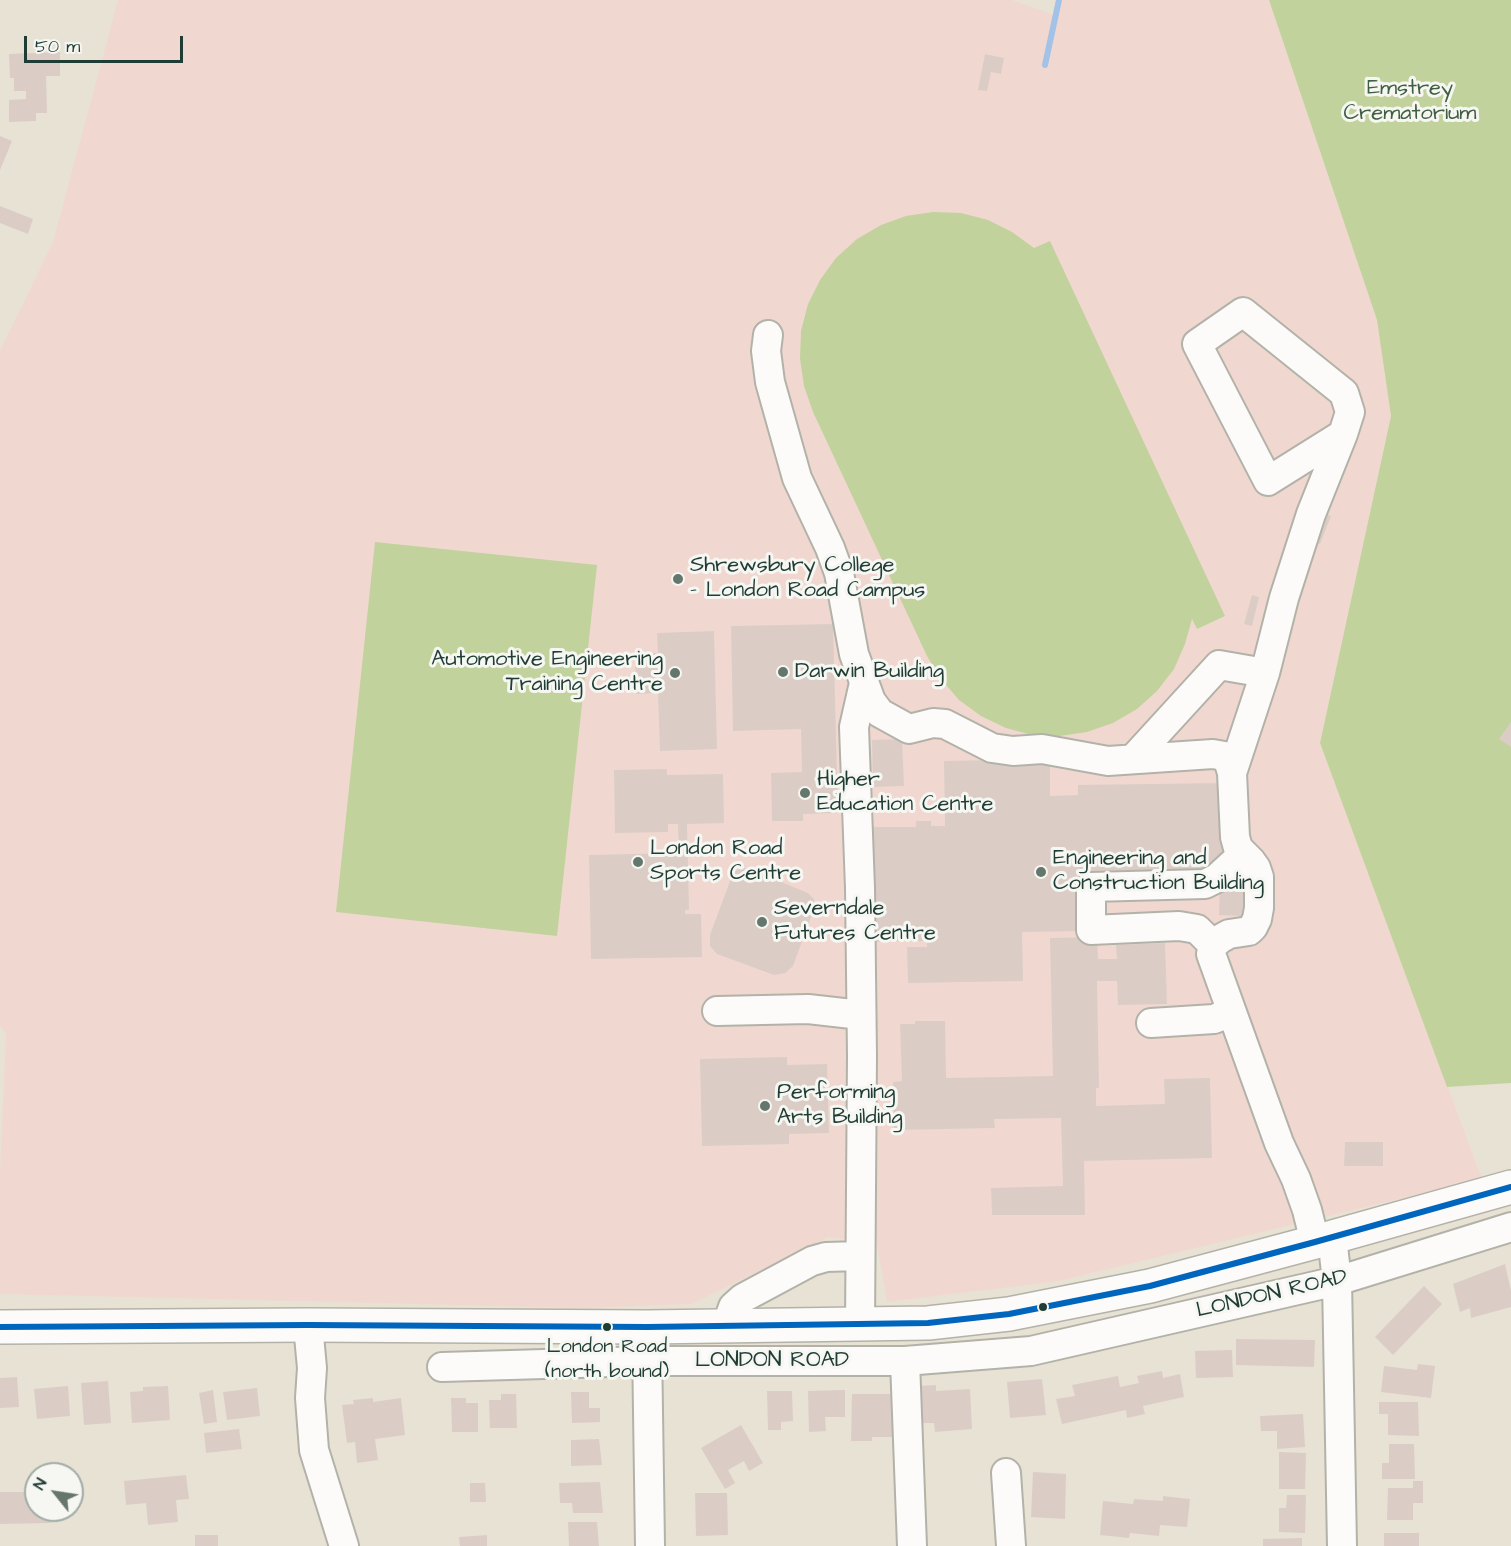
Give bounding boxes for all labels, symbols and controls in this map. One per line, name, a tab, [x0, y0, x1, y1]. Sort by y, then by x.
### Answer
scale bar	[27, 24, 186, 62]
text: 50 m	[35, 34, 80, 59]
park label: Emstrey Crematorium	[1344, 76, 1476, 128]
place label: Shrewsbury College - London Road Campus	[690, 553, 925, 604]
marker: Shrewsbury College - London Road Campus	[671, 572, 685, 586]
place label: Automotive Engineering Training Centre	[431, 647, 663, 698]
place label: Darwin Building	[795, 659, 944, 685]
marker: Darwin Building	[776, 665, 790, 679]
marker: Automotive Engineering Training Centre	[668, 666, 682, 680]
place label: Higher Education Centre	[817, 767, 993, 818]
marker: Higher Education Centre	[798, 786, 812, 800]
place label: London Road Sports Centre	[650, 836, 801, 888]
place label: Engineering and Construction Building	[1053, 846, 1264, 897]
marker: London Road Sports Centre	[631, 855, 645, 869]
marker: Engineering and Construction Building	[1034, 865, 1048, 879]
place label: Severndale Futures Centre	[774, 896, 936, 948]
marker: Severndale Futures Centre	[755, 915, 769, 929]
place label: Performing Arts Building	[777, 1080, 903, 1132]
marker: Performing Arts Building	[758, 1099, 772, 1113]
street label: LONDON ROAD	[1194, 1265, 1350, 1325]
unlabelled marker	[1037, 1301, 1049, 1313]
marker: London Road (north bound)	[601, 1321, 613, 1333]
place label: London Road (north bound)	[545, 1336, 669, 1383]
street label: LONDON ROAD	[695, 1348, 849, 1374]
north arrow	[24, 1462, 84, 1522]
text: N	[28, 1474, 52, 1494]

